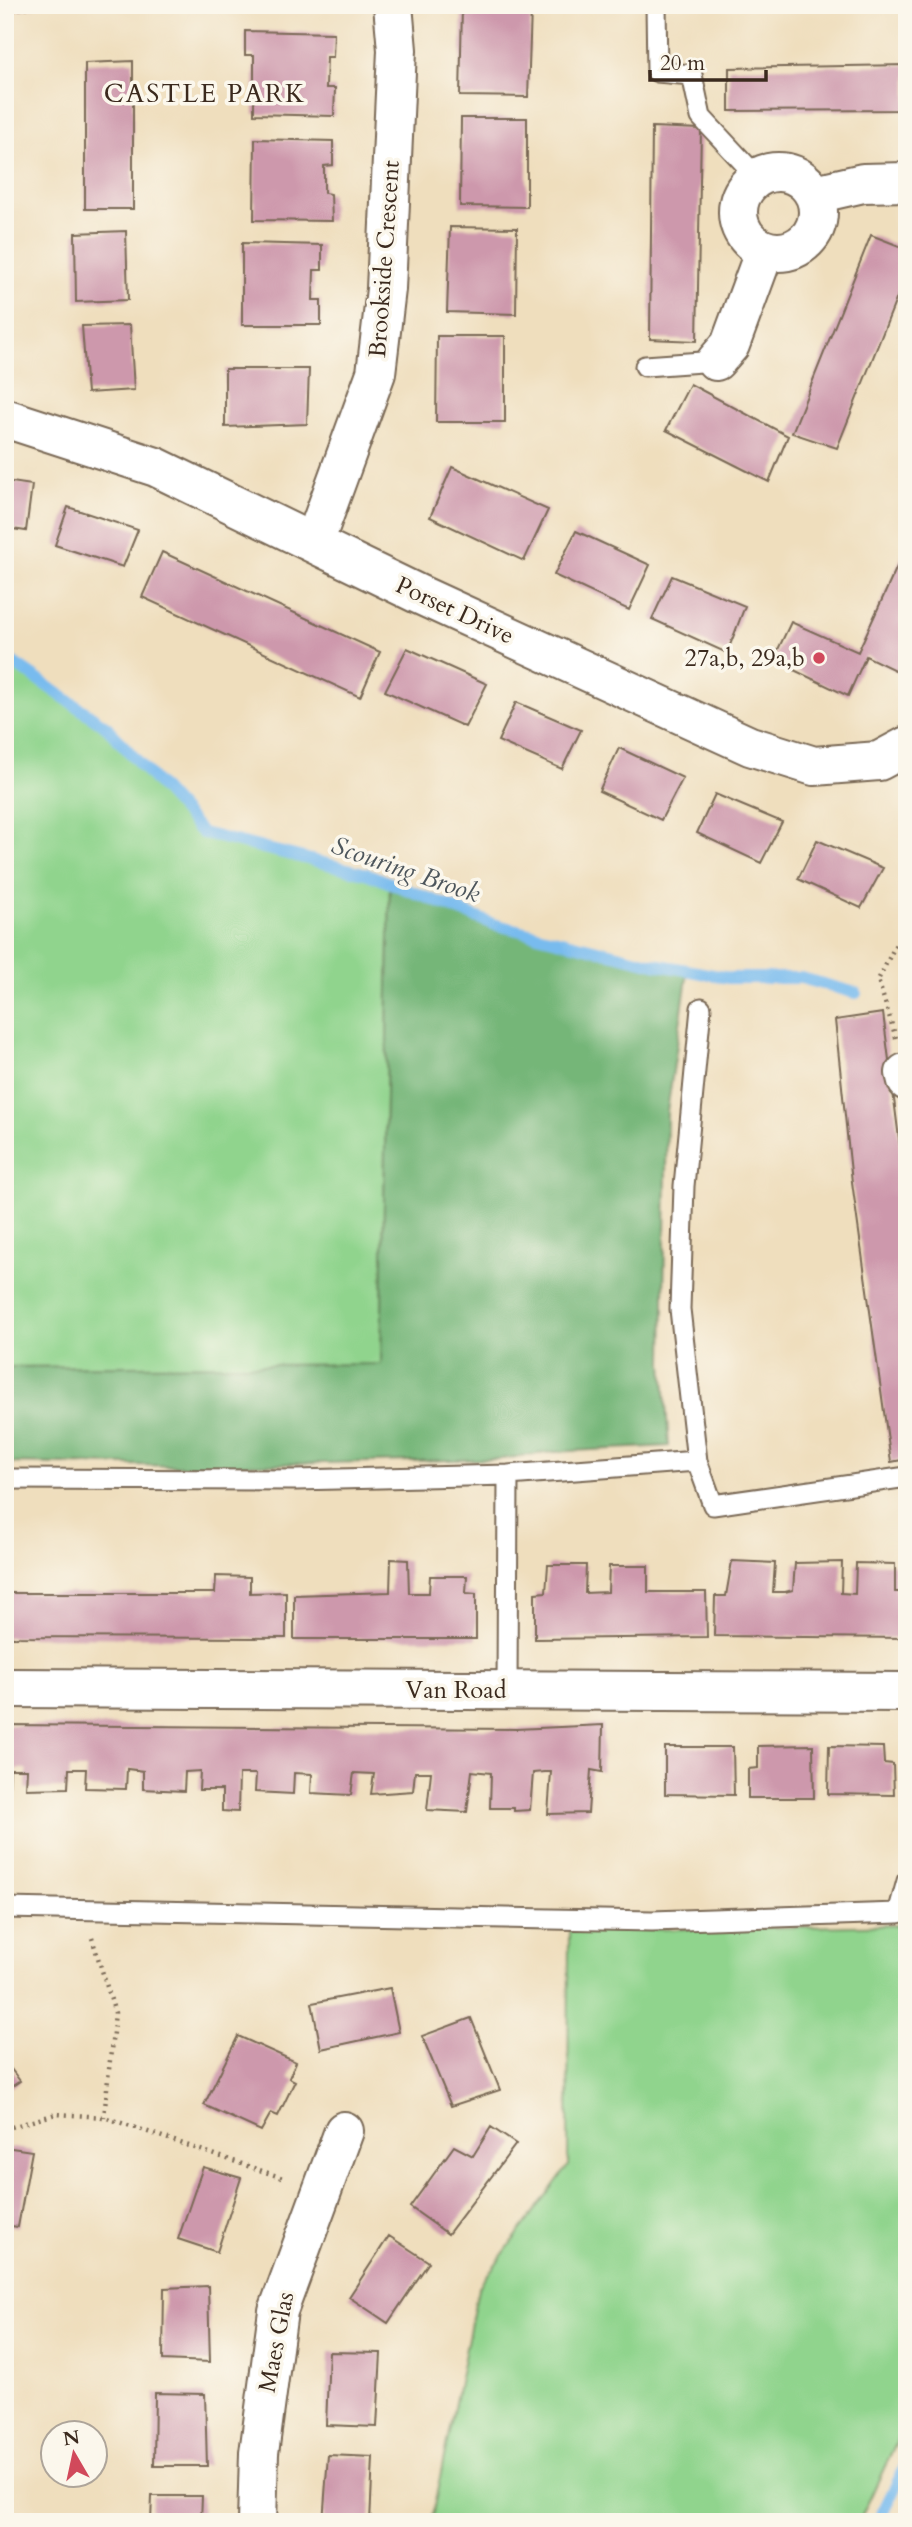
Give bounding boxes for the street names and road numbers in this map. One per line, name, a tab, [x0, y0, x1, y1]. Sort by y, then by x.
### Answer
street label: Brookside Crescent	[361, 159, 408, 359]
street label: Porset Drive	[390, 569, 519, 652]
street label: Van Road	[406, 1674, 507, 1707]
street label: Maes Glas	[251, 2289, 302, 2395]

